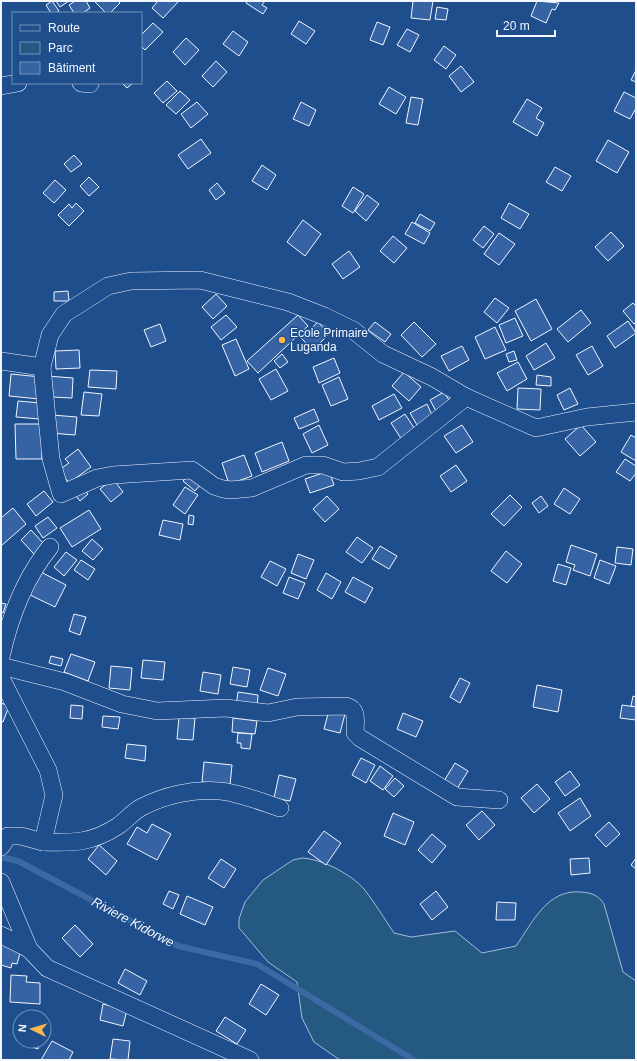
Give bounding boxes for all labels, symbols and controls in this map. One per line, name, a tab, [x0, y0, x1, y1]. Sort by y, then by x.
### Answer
legend	[12, 12, 142, 84]
scale bar	[497, 12, 555, 38]
text: 20 m	[503, 19, 530, 33]
text: Route	[48, 21, 80, 35]
text: Parc	[48, 41, 73, 55]
text: Bâtiment	[48, 61, 96, 75]
place label: Ecole Primaire Luganda	[290, 326, 368, 354]
marker: Ecole Primaire Luganda	[277, 335, 287, 345]
water label: Riviere Kidorwe	[89, 894, 177, 950]
north arrow	[12, 1009, 52, 1049]
text: N	[16, 1024, 28, 1033]

